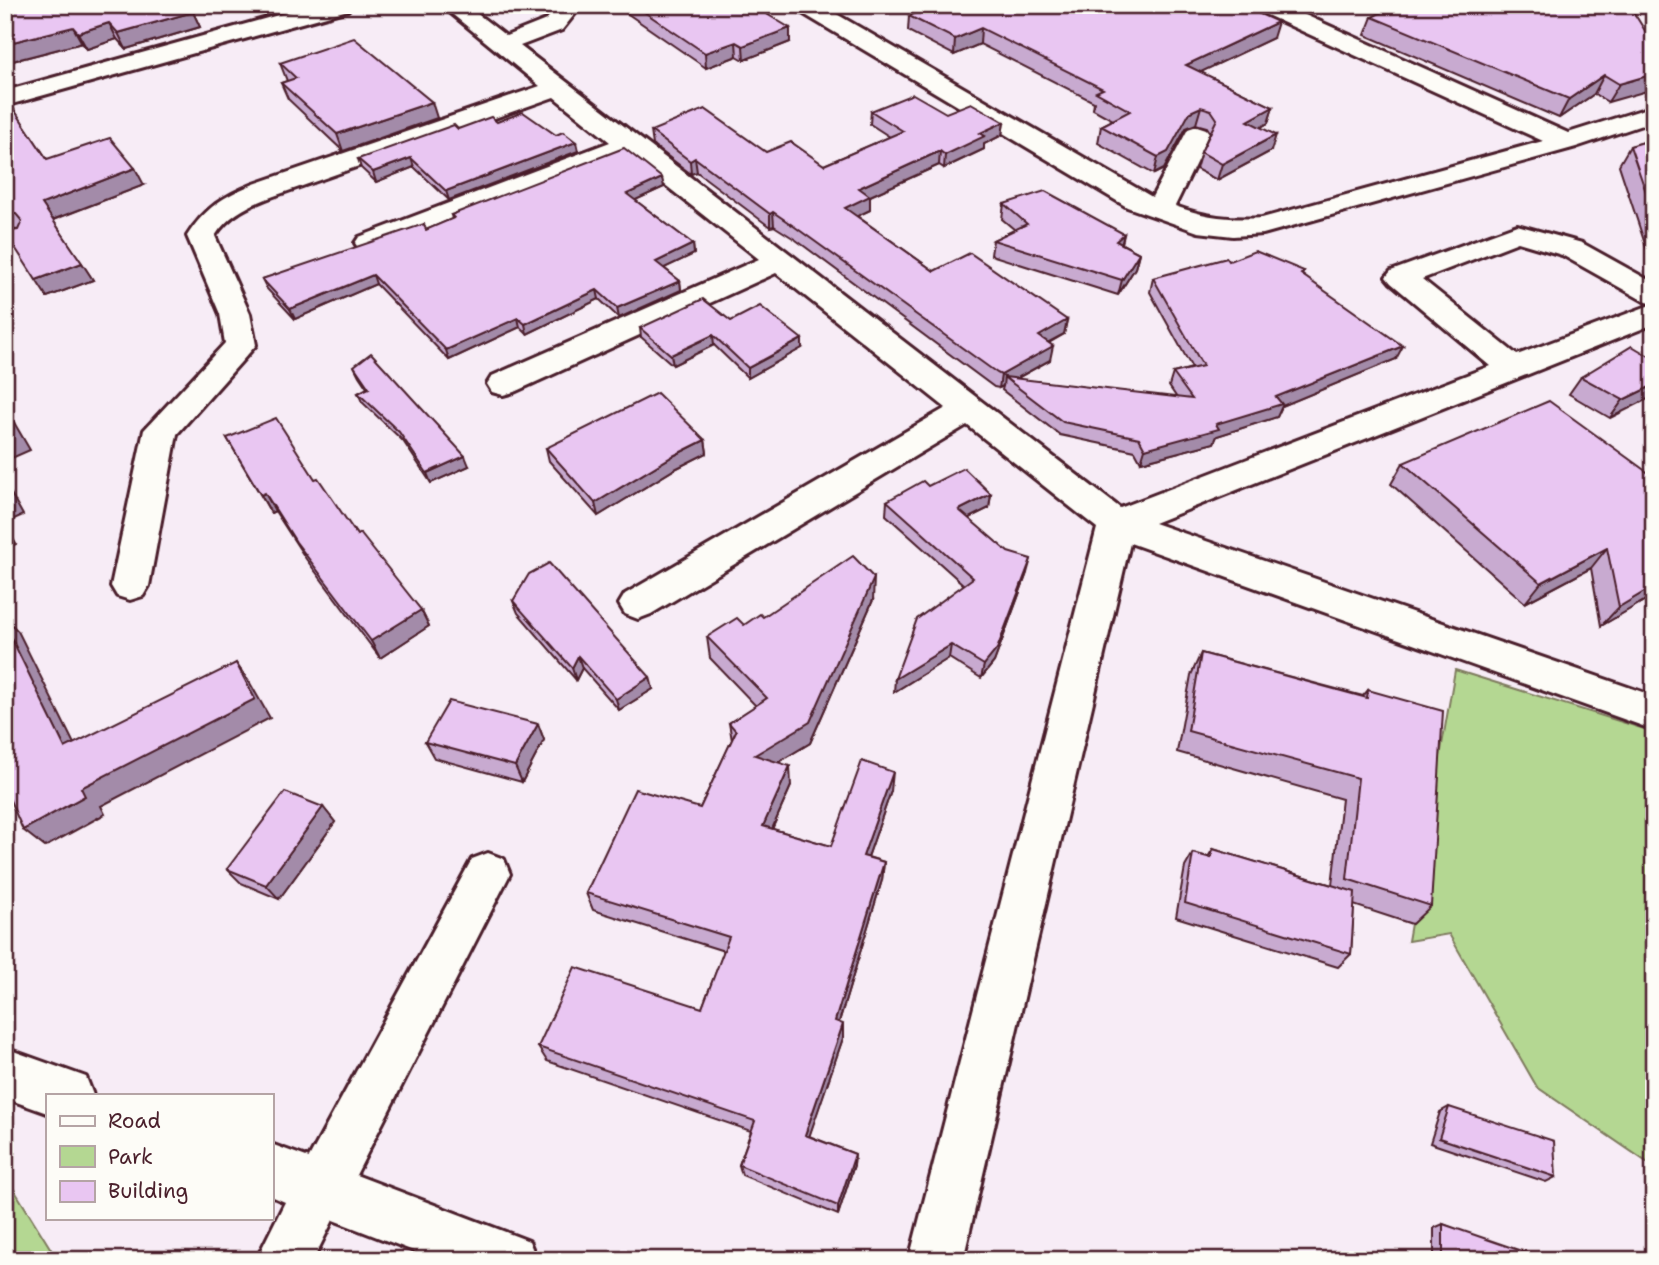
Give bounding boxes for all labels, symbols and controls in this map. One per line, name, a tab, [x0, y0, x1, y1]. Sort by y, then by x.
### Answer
legend	[46, 1094, 273, 1220]
text: Road	[108, 1107, 161, 1135]
text: Park	[108, 1143, 153, 1171]
text: Building	[108, 1177, 188, 1205]

